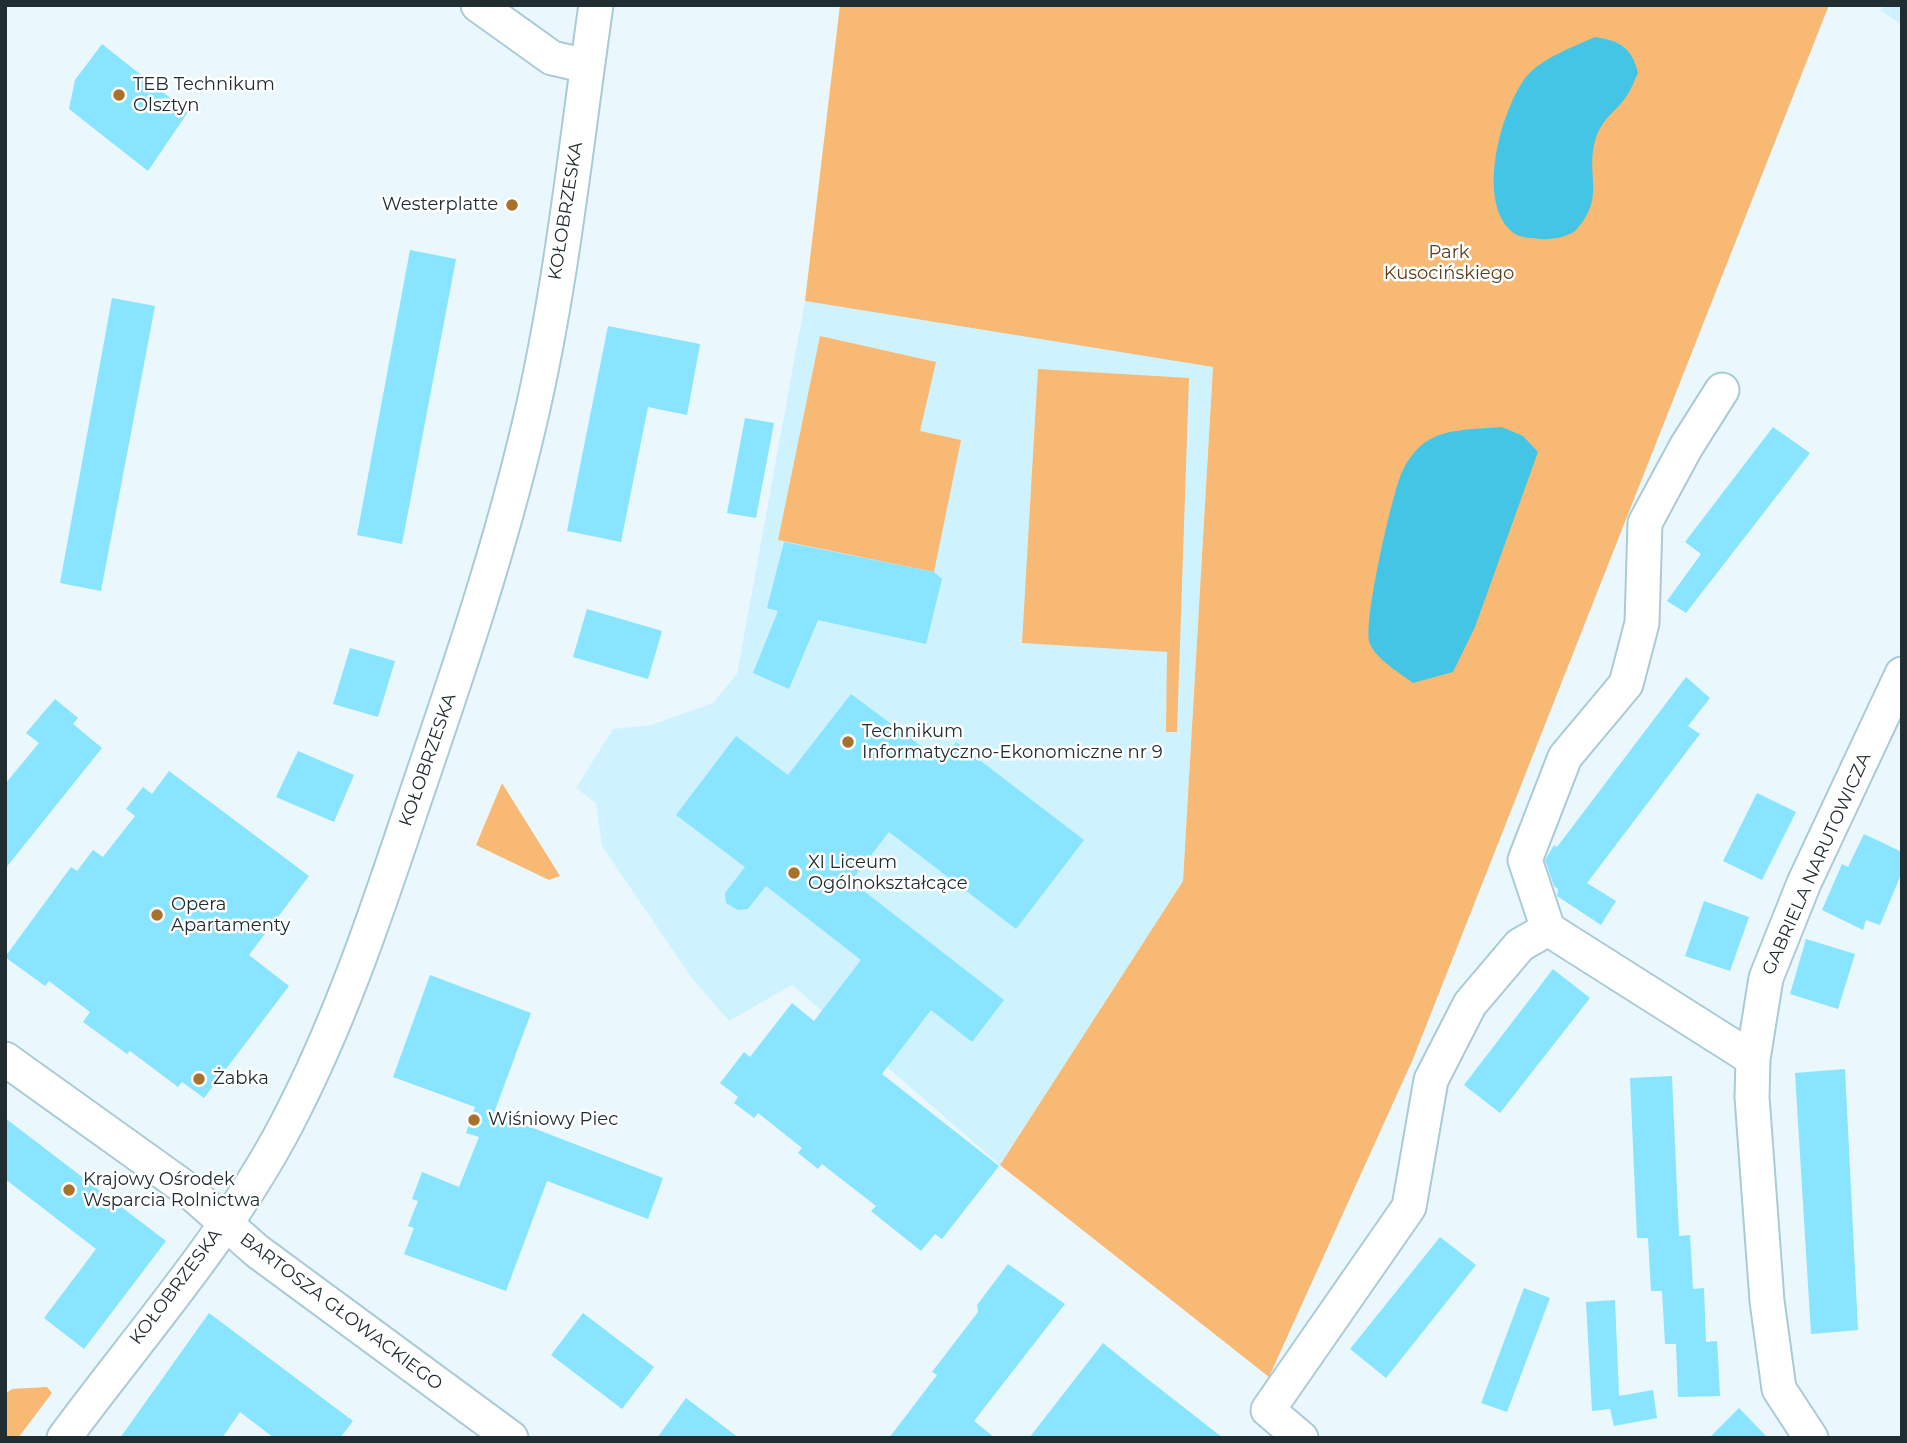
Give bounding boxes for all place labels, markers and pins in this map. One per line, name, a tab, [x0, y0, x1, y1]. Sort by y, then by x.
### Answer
place label: TEB Technikum Olsztyn	[133, 74, 275, 116]
marker: TEB Technikum Olsztyn	[111, 87, 127, 103]
place label: Westerplatte	[382, 194, 498, 216]
marker: Westerplatte	[504, 197, 520, 213]
place label: Technikum Informatyczno-Ekonomiczne nr 9	[862, 721, 1163, 764]
marker: Technikum Informatyczno-Ekonomiczne nr 9	[840, 734, 856, 750]
place label: XI Liceum Ogólnokształcące	[808, 852, 968, 894]
marker: XI Liceum Ogólnokształcące	[786, 865, 802, 881]
place label: Opera Apartamenty	[171, 894, 290, 936]
marker: Opera Apartamenty	[149, 907, 165, 923]
place label: Żabka	[213, 1068, 269, 1090]
marker: Żabka	[191, 1071, 207, 1087]
place label: Wiśniowy Piec	[488, 1109, 618, 1131]
marker: Wiśniowy Piec	[466, 1112, 482, 1128]
place label: Krajowy Ośrodek Wsparcia Rolnictwa	[83, 1169, 260, 1212]
marker: Krajowy Ośrodek Wsparcia Rolnictwa	[61, 1182, 77, 1198]

